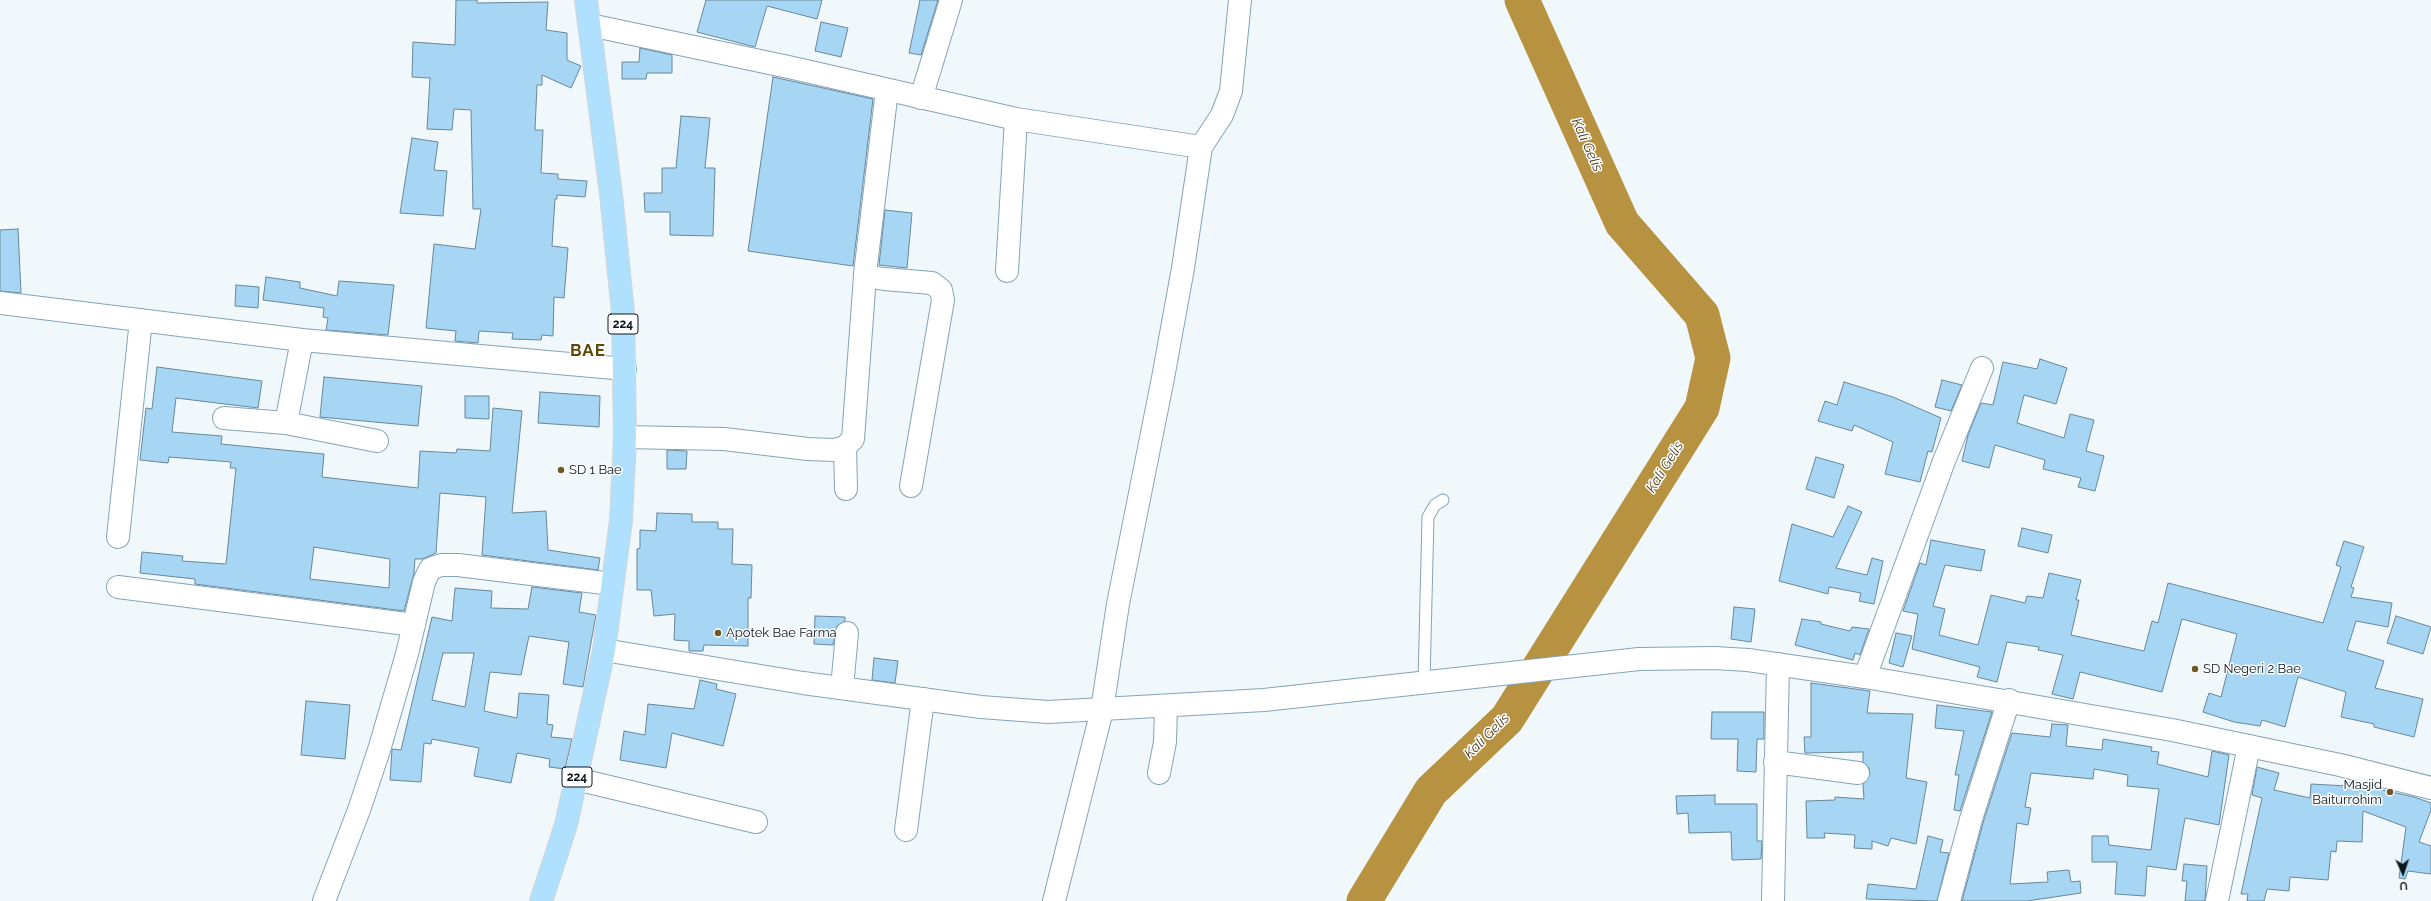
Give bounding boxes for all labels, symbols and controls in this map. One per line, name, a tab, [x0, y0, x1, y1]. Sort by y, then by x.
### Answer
water label: Kali Gelis	[1568, 116, 1606, 174]
road number: 224	[608, 314, 638, 334]
district label: BAE	[570, 341, 606, 361]
water label: Kali Gelis	[1643, 438, 1687, 496]
place label: SD 1 Bae	[569, 462, 622, 478]
marker: SD 1 Bae	[556, 465, 566, 475]
place label: Apotek Bae Farma	[726, 625, 837, 641]
marker: Apotek Bae Farma	[713, 628, 723, 638]
place label: SD Negeri 2 Bae	[2203, 661, 2301, 677]
marker: SD Negeri 2 Bae	[2190, 664, 2200, 674]
water label: Kali Gelis	[1461, 710, 1513, 762]
road number: 224	[562, 767, 592, 787]
place label: Masjid Baiturrohim	[2312, 777, 2382, 808]
marker: Masjid Baiturrohim	[2385, 787, 2395, 797]
north arrow	[2383, 853, 2423, 893]
text: U	[2399, 879, 2408, 892]

